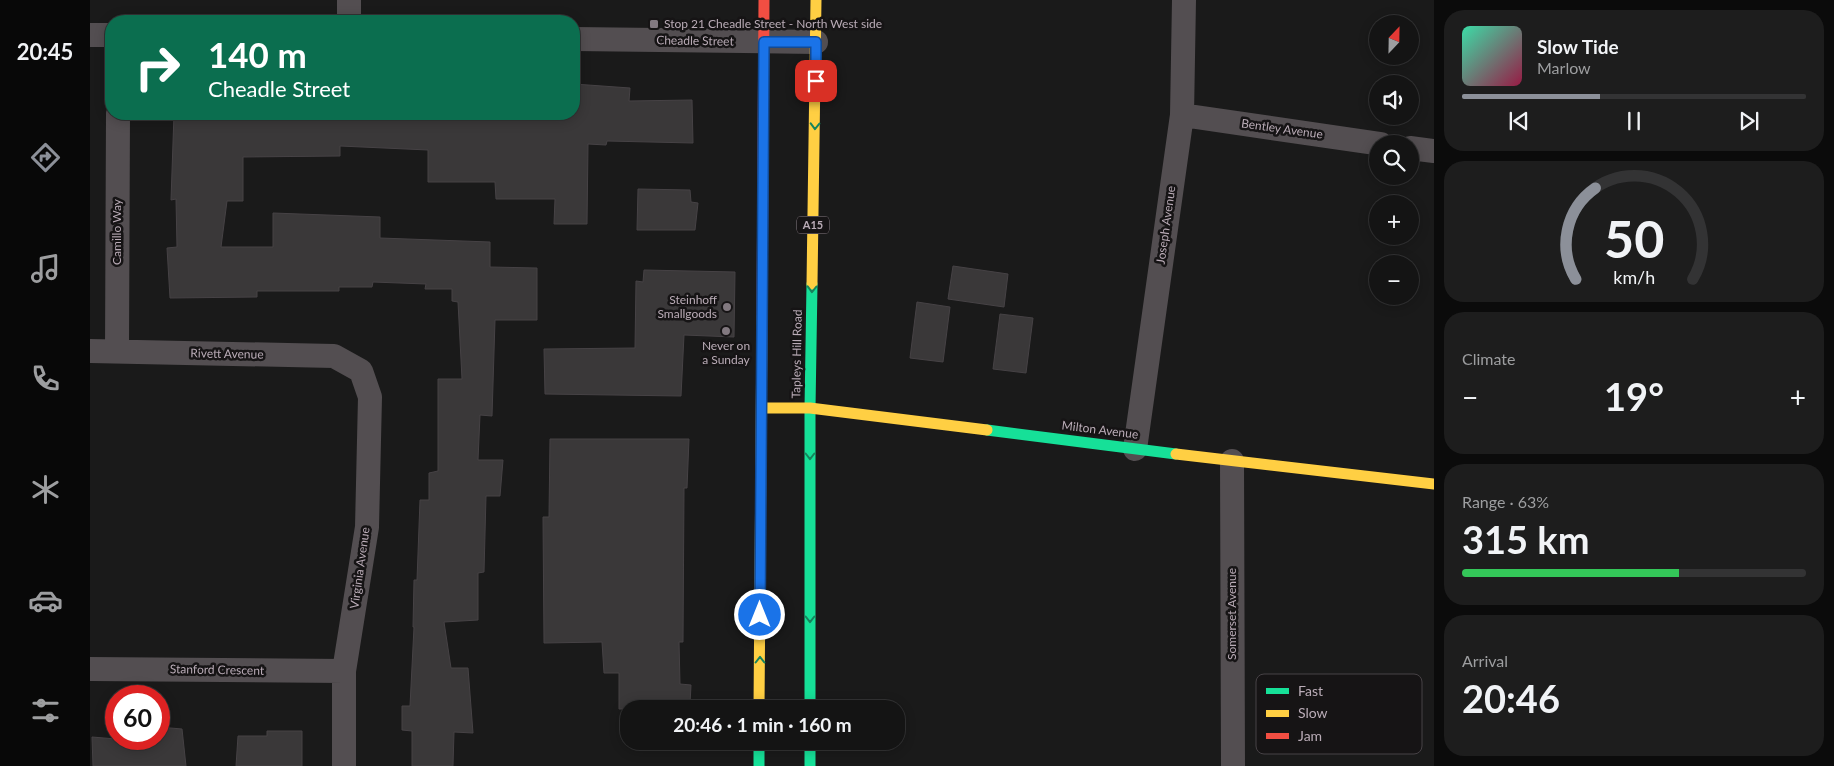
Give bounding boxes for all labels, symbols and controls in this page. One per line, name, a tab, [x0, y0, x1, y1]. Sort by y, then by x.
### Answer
north arrow	[1369, 15, 1419, 65]
map controls	[1369, 15, 1419, 305]
place label: Stop 21 Cheadle Street - North West side	[664, 16, 882, 31]
marker: Stop 21 Cheadle Street - North West side	[648, 18, 660, 30]
street label: Cheadle Street	[656, 32, 735, 49]
text: 140 m	[208, 33, 307, 75]
icon: right	[125, 35, 190, 100]
text: Slow Tide	[1537, 35, 1619, 58]
text: 20:45	[17, 38, 73, 65]
text: Marlow	[1537, 58, 1591, 77]
pin	[795, 60, 837, 102]
icon: arrive	[802, 67, 830, 95]
text: Cheadle Street	[208, 75, 350, 102]
button: sound	[1369, 75, 1419, 125]
icon: previous	[1505, 107, 1533, 135]
icon: pause	[1620, 107, 1648, 135]
icon: next	[1735, 107, 1763, 135]
street label: Bentley Avenue	[1240, 115, 1324, 142]
one-way arrow	[810, 122, 820, 130]
button: search	[1369, 135, 1419, 185]
icon: directions	[28, 140, 63, 175]
street label: Joseph Avenue	[1153, 185, 1178, 265]
button: +	[1369, 195, 1419, 245]
street label: Camillo Way	[109, 198, 124, 265]
text: 50	[1604, 207, 1664, 269]
road number: A15	[797, 216, 829, 234]
icon: music	[28, 251, 63, 286]
button: −	[1369, 255, 1419, 305]
text: km/h	[1613, 266, 1655, 288]
one-way arrow	[807, 285, 817, 293]
place label: Steinhoff Smallgoods	[657, 292, 717, 321]
marker: Steinhoff Smallgoods	[721, 301, 733, 313]
street label: Tapleys Hill Road	[788, 309, 805, 399]
marker: Never on a Sunday	[720, 325, 732, 337]
place label: Never on a Sunday	[702, 338, 751, 367]
street label: Rivett Avenue	[190, 345, 264, 362]
text: Climate	[1462, 349, 1515, 368]
icon: phone	[28, 361, 63, 396]
text: 19°	[1604, 373, 1664, 419]
text: −	[1462, 380, 1478, 414]
text: +	[1790, 380, 1806, 414]
street label: Milton Avenue	[1061, 417, 1139, 442]
one-way arrow	[805, 453, 815, 461]
icon: climate	[28, 472, 63, 507]
text: Range · 63%	[1462, 492, 1549, 511]
text: 315 km	[1462, 516, 1590, 562]
street label: Virginia Avenue	[346, 526, 373, 610]
street label: Somerset Avenue	[1224, 568, 1239, 660]
icon: car	[28, 583, 63, 618]
position arrow	[733, 588, 785, 640]
one-way arrow	[805, 616, 815, 623]
text: Arrival	[1462, 651, 1508, 670]
one-way arrow	[755, 656, 765, 664]
street label: Stanford Crescent	[170, 661, 265, 678]
legend	[1256, 674, 1422, 754]
text: 20:46	[1462, 675, 1560, 721]
text: Fast	[1298, 682, 1323, 699]
speed limit sign: 60	[105, 685, 170, 750]
icon: filters	[28, 693, 63, 728]
text: Slow	[1298, 704, 1328, 721]
text: 20:46 · 1 min · 160 m	[673, 713, 852, 736]
text: Jam	[1298, 727, 1322, 744]

